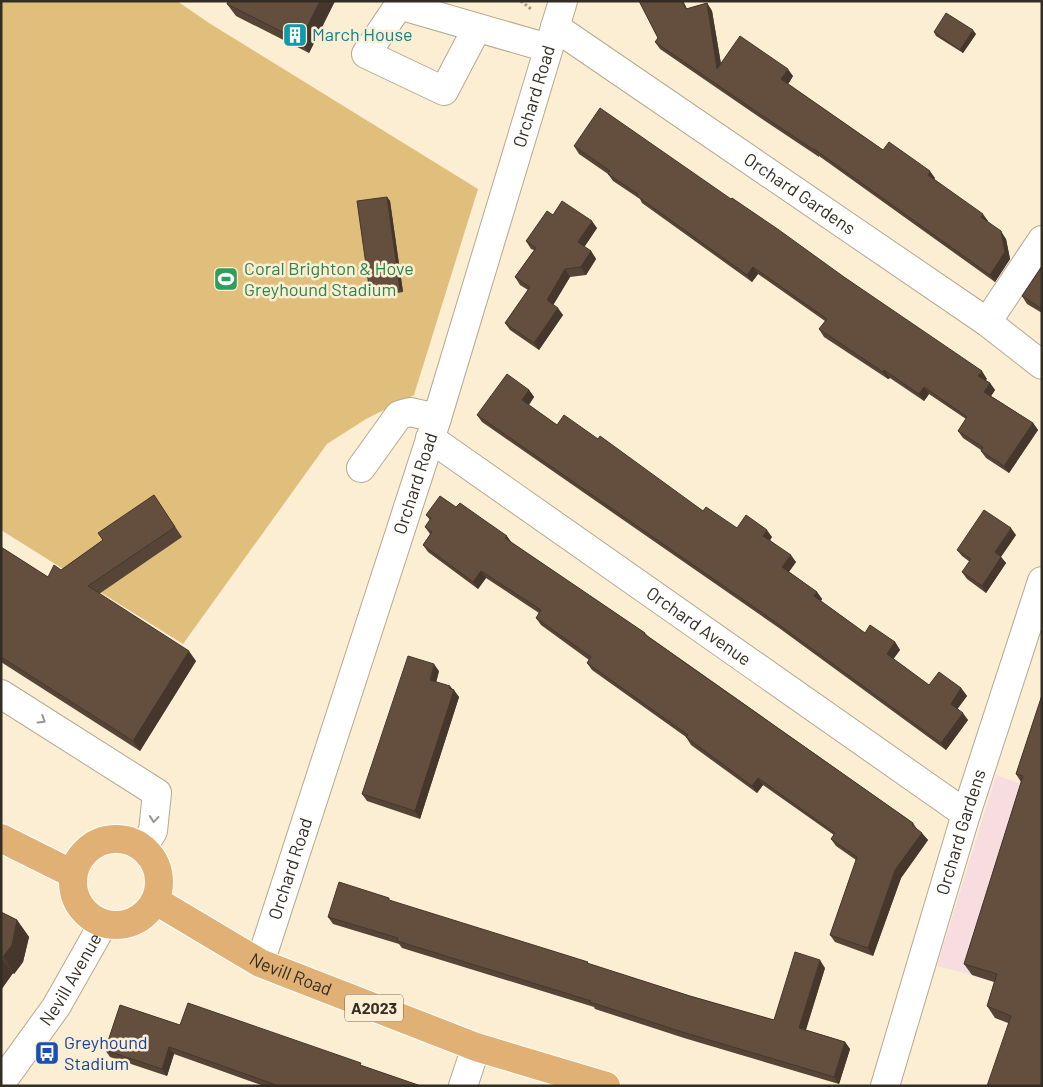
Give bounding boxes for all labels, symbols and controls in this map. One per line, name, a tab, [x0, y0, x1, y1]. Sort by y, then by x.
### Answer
building icon: March House	[282, 22, 308, 48]
place label: March House	[312, 23, 413, 45]
street label: Orchard Road	[507, 42, 559, 150]
street label: Orchard Gardens	[740, 147, 860, 239]
place label: Coral Brighton & Hove Greyhound Stadium	[244, 257, 414, 300]
sports icon: Coral Brighton & Hove Greyhound Stadium	[213, 266, 239, 292]
street label: Orchard Road	[388, 430, 442, 537]
street label: Orchard Avenue	[642, 581, 756, 670]
one-way arrow	[37, 714, 46, 723]
street label: Orchard Gardens	[931, 766, 990, 897]
street label: Orchard Road	[263, 815, 316, 922]
one-way arrow	[149, 816, 160, 824]
street label: Nevill Avenue	[34, 929, 106, 1030]
street label: Nevill Road	[246, 947, 335, 1000]
road number: A2023	[345, 994, 403, 1021]
place label: Greyhound Stadium	[64, 1031, 148, 1074]
bus stop icon: Greyhound Stadium	[34, 1040, 60, 1066]

